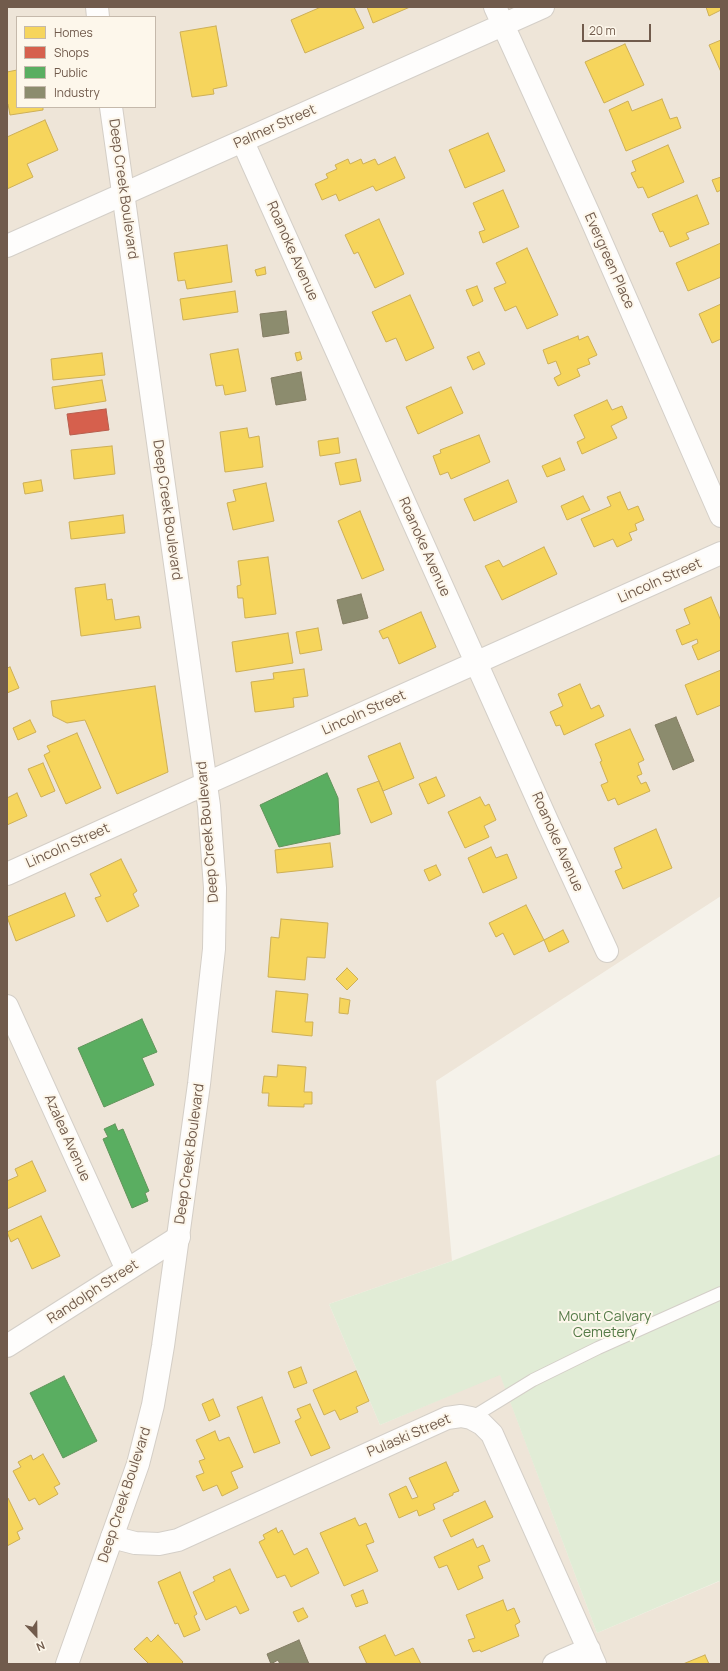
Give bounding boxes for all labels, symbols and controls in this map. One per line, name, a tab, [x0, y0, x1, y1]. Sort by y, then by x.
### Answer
legend	[16, 16, 156, 108]
scale bar	[584, 16, 653, 42]
text: 20 m	[589, 22, 616, 39]
text: Homes	[54, 24, 93, 41]
text: Shops	[54, 44, 89, 61]
text: Public	[54, 64, 88, 81]
text: Industry	[54, 84, 100, 101]
street label: Palmer Street	[231, 101, 319, 153]
street label: Deep Creek Boulevard	[105, 118, 141, 260]
street label: Roanoke Avenue	[263, 199, 321, 303]
street label: Evergreen Place	[580, 210, 638, 312]
street label: Deep Creek Boulevard	[149, 439, 185, 581]
street label: Roanoke Avenue	[395, 495, 453, 599]
street label: Lincoln Street	[615, 555, 705, 607]
street label: Lincoln Street	[319, 687, 409, 739]
street label: Deep Creek Boulevard	[193, 761, 223, 903]
street label: Roanoke Avenue	[528, 790, 586, 894]
street label: Lincoln Street	[23, 820, 113, 872]
street label: Deep Creek Boulevard	[172, 1083, 208, 1225]
street label: Azalea Avenue	[40, 1092, 94, 1184]
street label: Randolph Street	[44, 1256, 142, 1328]
park label: Mount Calvary Cemetery	[559, 1309, 651, 1342]
street label: Pulaski Street	[365, 1411, 453, 1461]
street label: Deep Creek Boulevard	[95, 1425, 155, 1565]
north arrow	[16, 1615, 56, 1655]
text: N	[34, 1638, 47, 1655]

